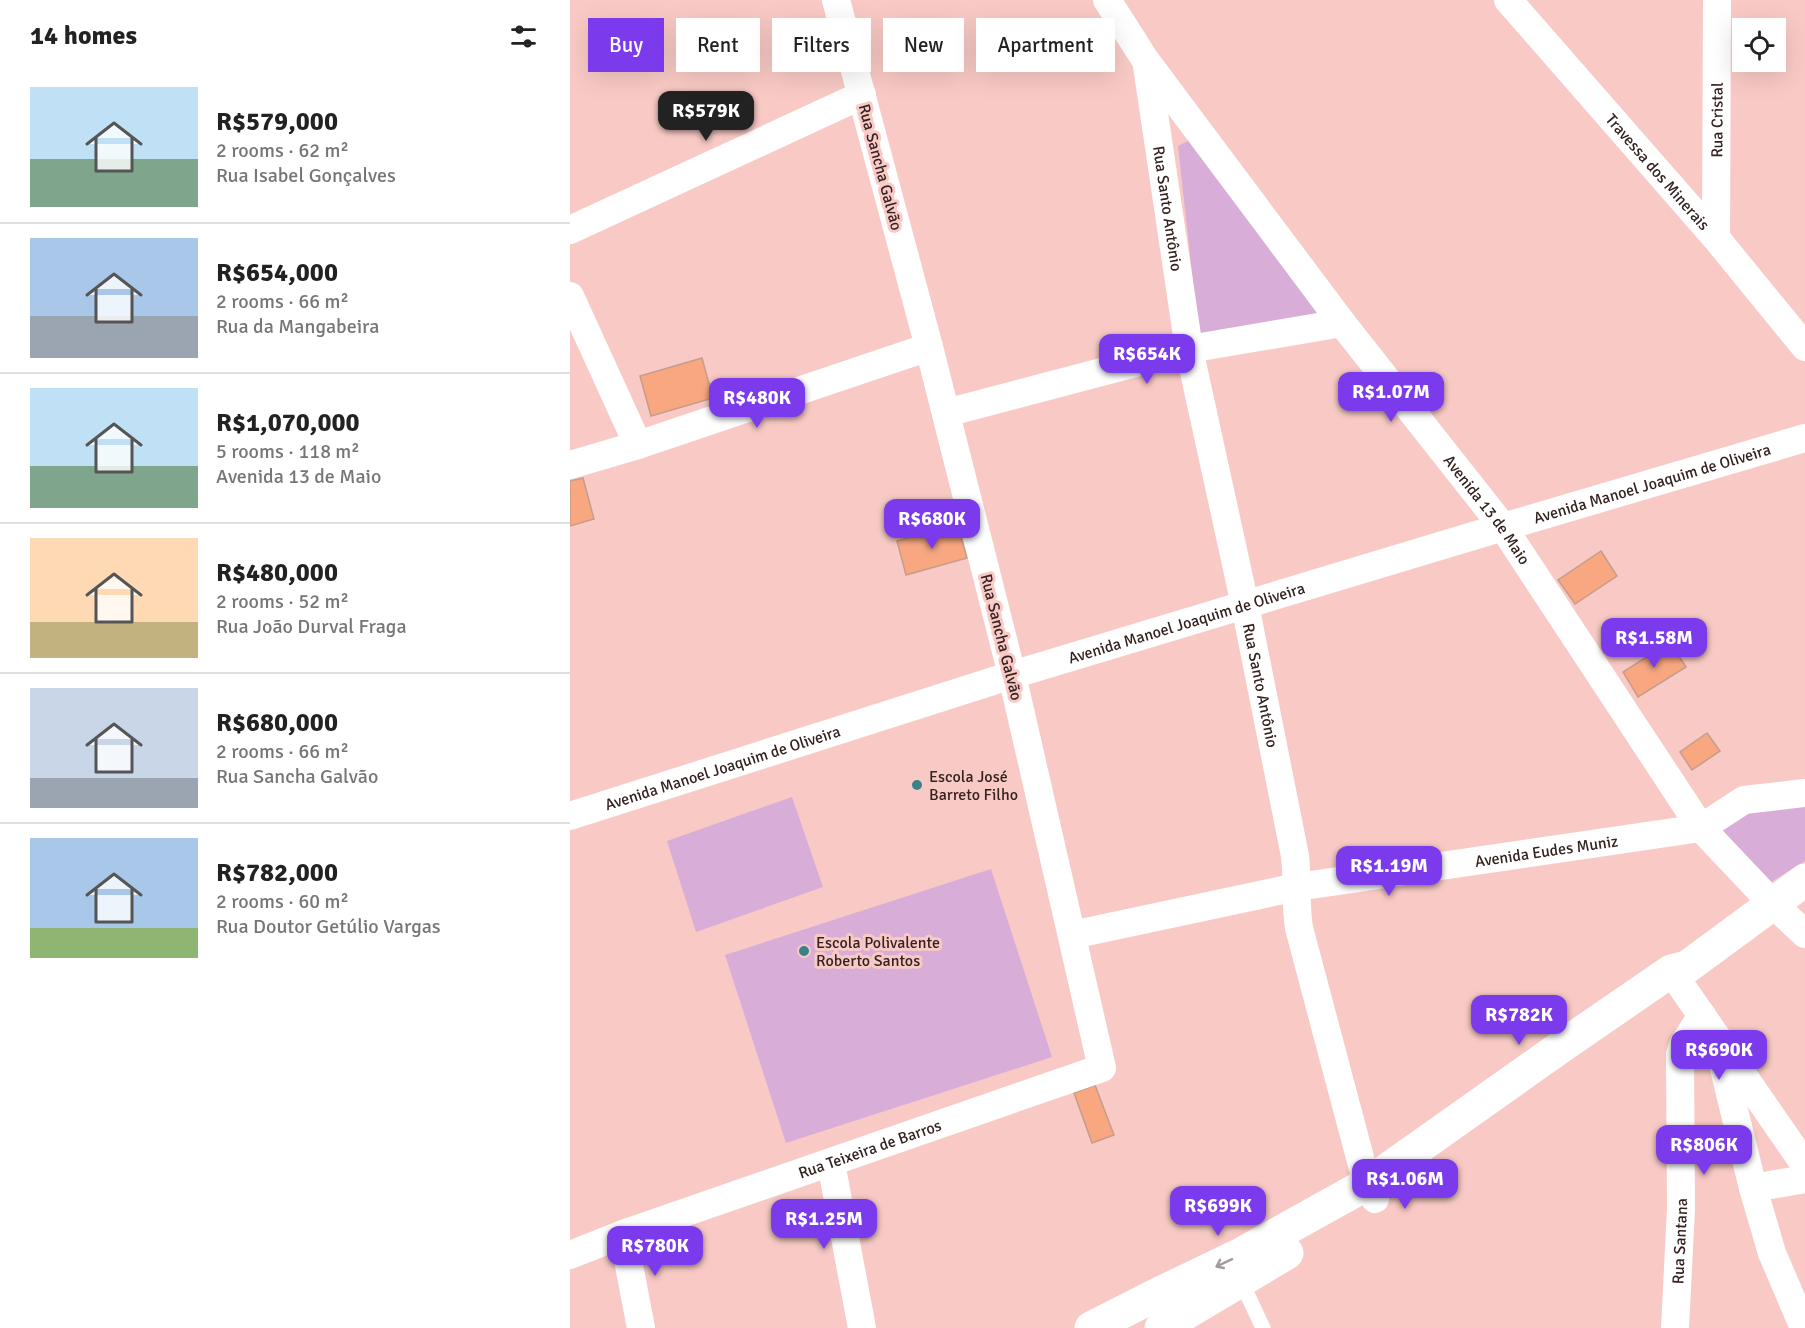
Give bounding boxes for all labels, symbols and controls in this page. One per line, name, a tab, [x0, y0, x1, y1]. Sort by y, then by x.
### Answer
chip: Buy	[588, 18, 664, 72]
chip: Rent	[676, 18, 760, 72]
chip: Filters	[772, 18, 871, 72]
chip: New	[883, 18, 964, 72]
chip: Apartment	[976, 18, 1115, 72]
map controls	[1732, 18, 1786, 72]
button: locate	[1732, 18, 1786, 72]
text: 14 homes	[30, 20, 137, 52]
icon: filters	[507, 20, 540, 53]
street label: Rua Cristal	[1707, 82, 1728, 158]
pin: R$579K	[657, 91, 755, 142]
text: R$579K	[672, 98, 740, 123]
street label: Rua Sancha Galvão	[854, 102, 906, 233]
text: R$579,000	[216, 106, 338, 138]
street label: Travessa dos Minerais	[1601, 110, 1714, 235]
icon: home	[78, 111, 150, 183]
text: 2 rooms · 62 m²	[216, 138, 349, 163]
street label: Rua Santo Antônio	[1148, 145, 1186, 273]
text: Rua Isabel Gonçalves	[216, 163, 396, 188]
text: R$654,000	[216, 257, 338, 289]
icon: home	[78, 262, 150, 334]
text: 2 rooms · 66 m²	[216, 289, 349, 314]
text: Rua da Mangabeira	[216, 314, 379, 339]
pin: R$654K	[1098, 334, 1196, 385]
text: R$654K	[1113, 341, 1181, 366]
pin: R$1.07M	[1336, 372, 1446, 423]
pin: R$480K	[708, 378, 806, 429]
text: R$1.07M	[1352, 379, 1430, 404]
text: R$480K	[723, 385, 791, 410]
text: R$1,070,000	[216, 407, 360, 439]
icon: home	[78, 412, 150, 484]
text: 5 rooms · 118 m²	[216, 439, 360, 464]
street label: Avenida Manoel Joaquim de Oliveira	[1531, 440, 1773, 528]
street label: Avenida 13 de Maio	[1439, 451, 1534, 569]
text: Avenida 13 de Maio	[216, 464, 381, 489]
pin: R$680K	[883, 499, 981, 550]
text: R$680K	[898, 506, 966, 531]
text: R$480,000	[216, 557, 338, 589]
icon: home	[78, 562, 150, 634]
street label: Rua Sancha Galvão	[976, 572, 1026, 703]
street label: Avenida Manoel Joaquim de Oliveira	[1066, 578, 1307, 669]
text: 2 rooms · 52 m²	[216, 589, 349, 614]
text: Rua João Durval Fraga	[216, 614, 407, 639]
pin: R$1.58M	[1599, 618, 1709, 669]
street label: Rua Santo Antônio	[1238, 621, 1282, 749]
text: R$1.58M	[1615, 625, 1693, 650]
text: R$680,000	[216, 707, 338, 739]
icon: home	[78, 712, 150, 784]
street label: Avenida Manoel Joaquim de Oliveira	[602, 721, 843, 815]
text: 2 rooms · 66 m²	[216, 739, 349, 764]
text: Rua Sancha Galvão	[216, 764, 378, 789]
place label: Escola José Barreto Filho	[929, 767, 1018, 805]
marker: Escola José Barreto Filho	[910, 778, 924, 792]
street label: Avenida Eudes Muniz	[1474, 831, 1619, 872]
pin: R$1.19M	[1334, 846, 1444, 897]
text: R$1.19M	[1350, 853, 1428, 878]
text: R$782,000	[216, 857, 338, 889]
icon: home	[78, 862, 150, 934]
text: 2 rooms · 60 m²	[216, 889, 349, 914]
text: Rua Doutor Getúlio Vargas	[216, 914, 441, 939]
place label: Escola Polivalente Roberto Santos	[816, 933, 940, 971]
marker: Escola Polivalente Roberto Santos	[797, 944, 811, 958]
pin: R$782K	[1470, 995, 1568, 1046]
text: R$782K	[1485, 1002, 1553, 1027]
pin: R$690K	[1670, 1030, 1768, 1081]
text: R$690K	[1685, 1037, 1753, 1062]
street label: Rua Teixeira de Barros	[796, 1115, 944, 1183]
pin: R$806K	[1655, 1125, 1753, 1176]
text: R$806K	[1670, 1132, 1738, 1157]
pin: R$1.06M	[1350, 1159, 1460, 1210]
text: R$1.06M	[1366, 1166, 1444, 1191]
pin: R$699K	[1169, 1186, 1267, 1237]
text: R$699K	[1184, 1193, 1252, 1218]
street label: Rua Santana	[1668, 1198, 1692, 1285]
pin: R$1.25M	[769, 1199, 879, 1250]
text: R$1.25M	[785, 1206, 863, 1231]
pin: R$780K	[606, 1226, 704, 1277]
text: R$780K	[621, 1233, 689, 1258]
one-way arrow	[1215, 1257, 1233, 1269]

